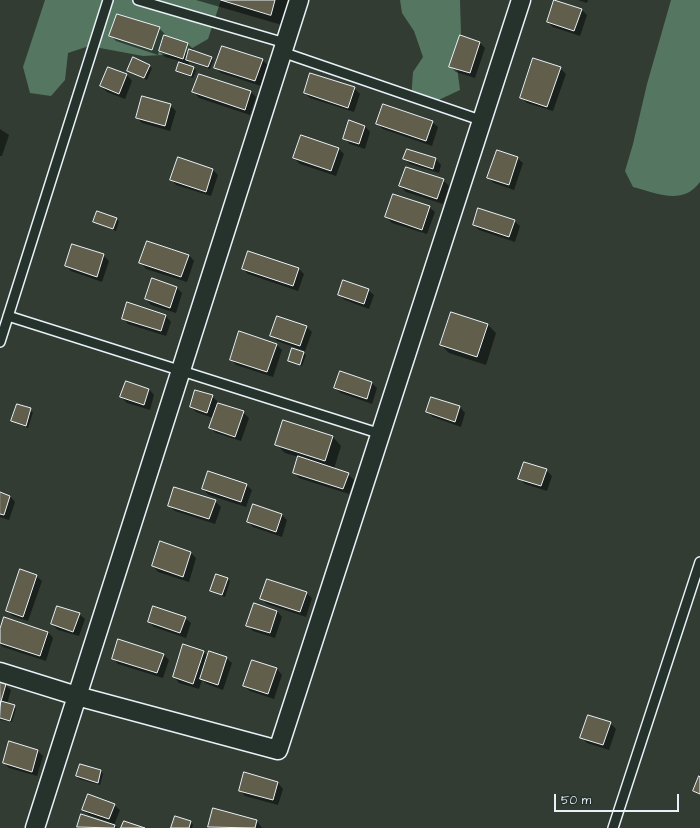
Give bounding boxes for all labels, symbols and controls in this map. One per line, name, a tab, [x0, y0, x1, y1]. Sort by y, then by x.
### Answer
scale bar	[556, 786, 681, 812]
text: 50 m	[561, 792, 591, 809]

